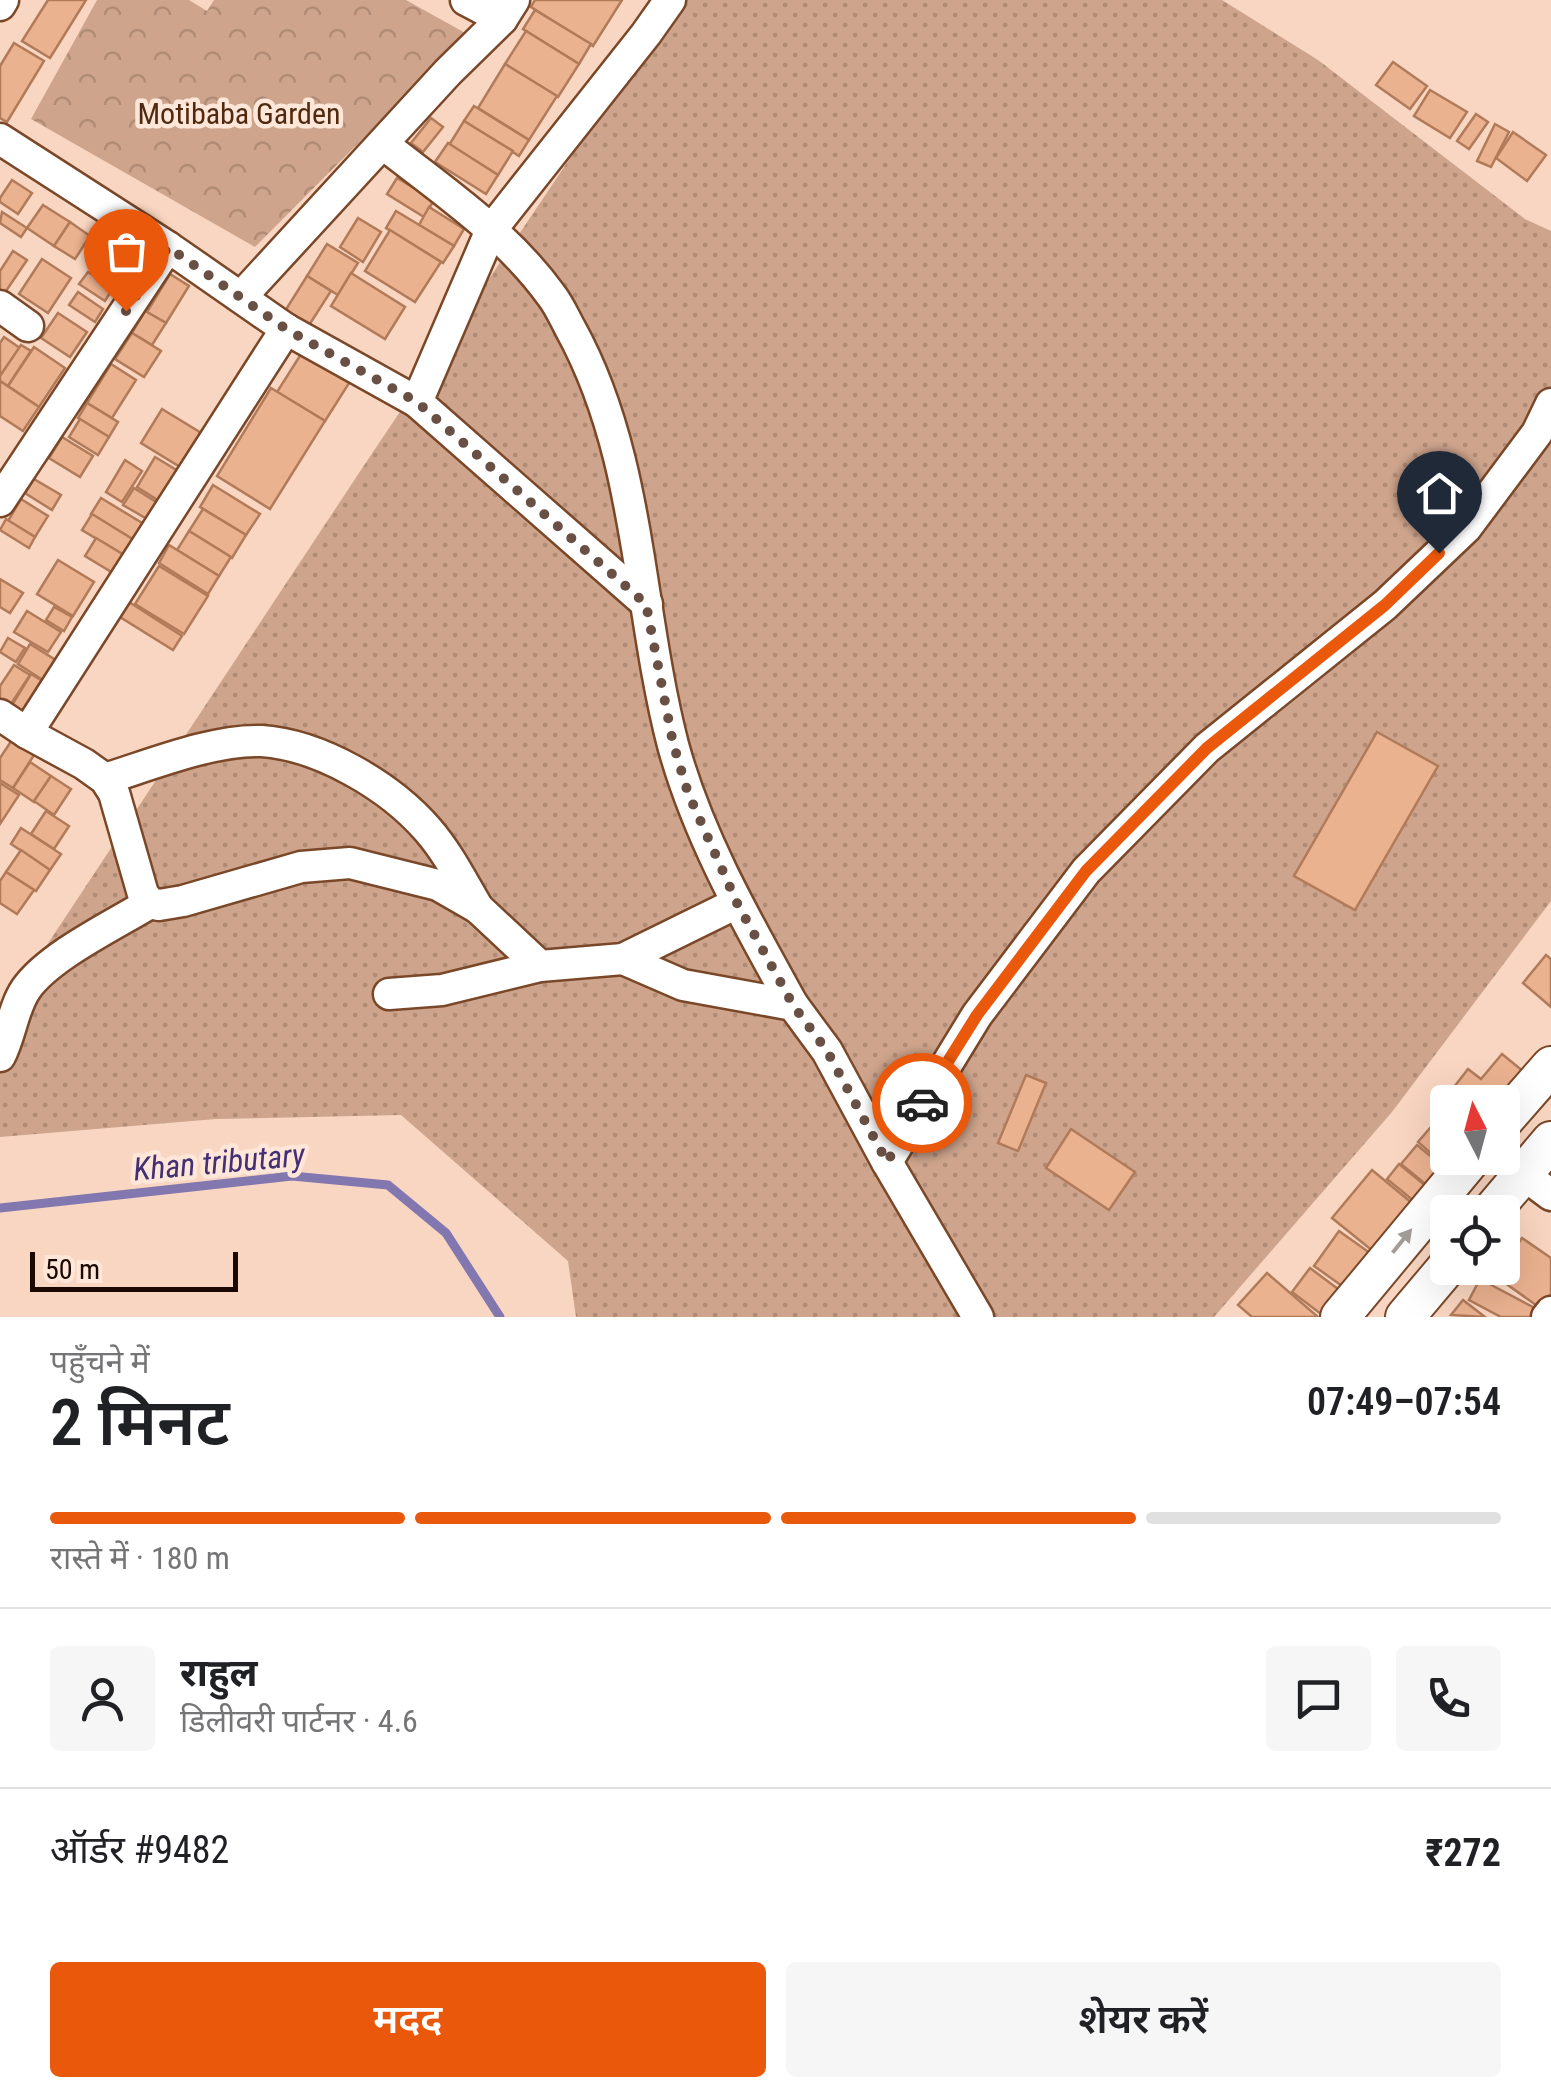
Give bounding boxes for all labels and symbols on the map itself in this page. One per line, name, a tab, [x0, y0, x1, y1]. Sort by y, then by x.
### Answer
park label: Motibaba Garden	[137, 96, 341, 131]
pin	[84, 209, 169, 312]
pin	[1397, 451, 1482, 554]
courier	[872, 1053, 972, 1153]
north arrow	[1430, 1085, 1520, 1175]
water label: Khan tributary	[132, 1135, 307, 1188]
one-way arrow	[1391, 1229, 1412, 1254]
scale bar	[30, 1247, 238, 1292]

